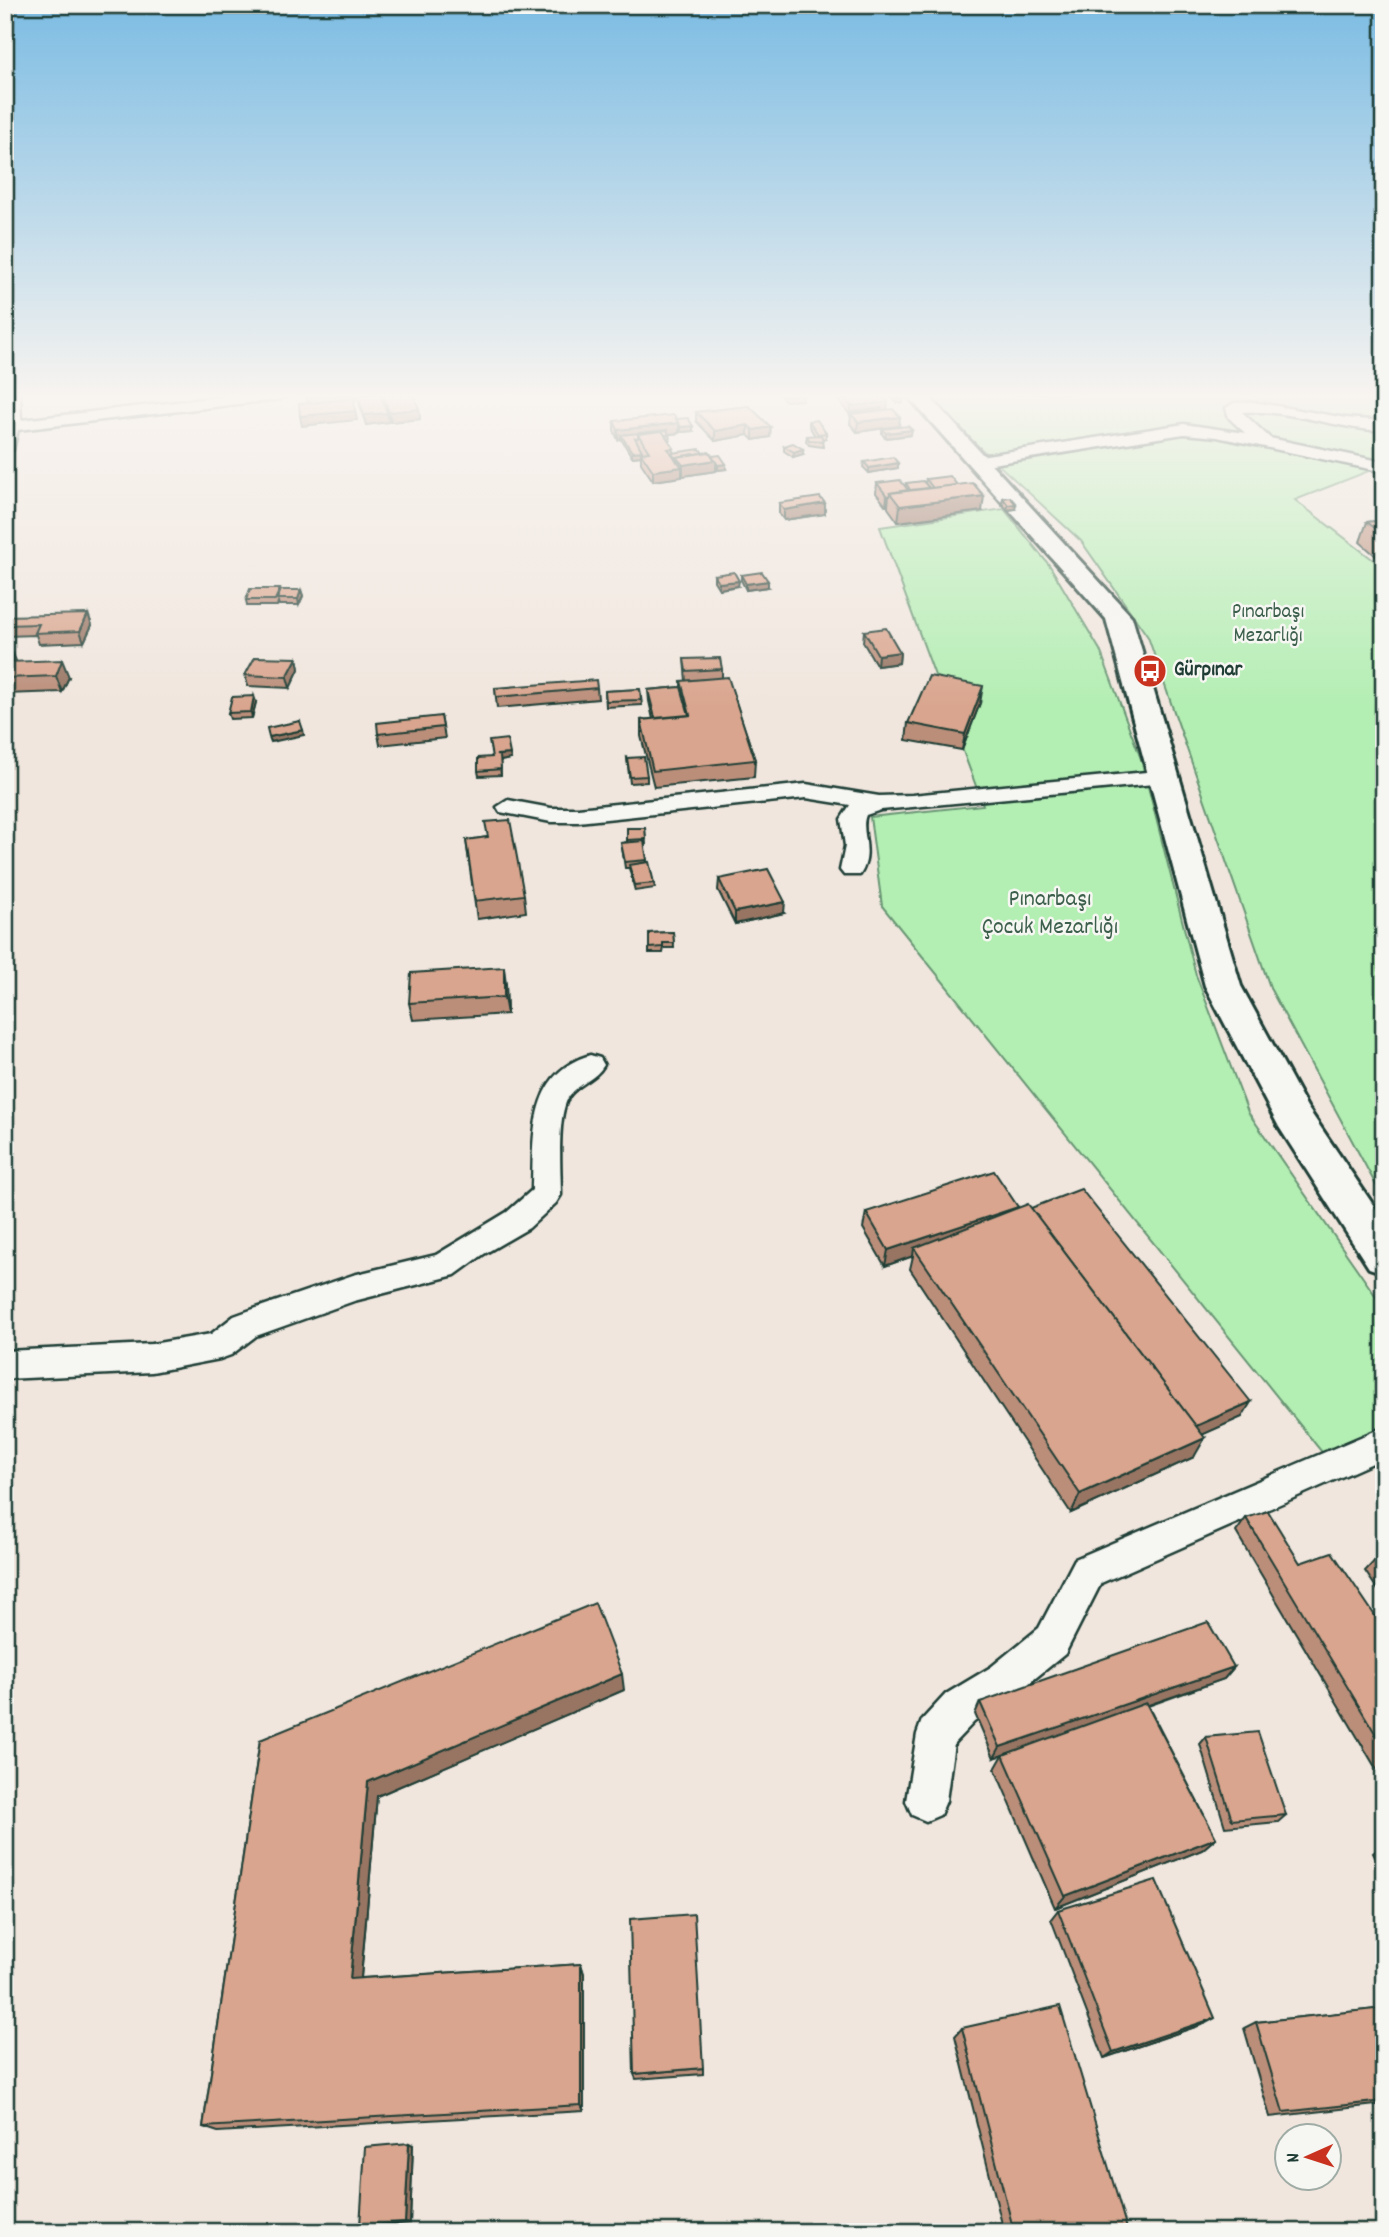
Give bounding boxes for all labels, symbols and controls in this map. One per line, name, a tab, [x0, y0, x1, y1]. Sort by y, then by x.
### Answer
park label: Pınarbaşı Mezarlığı	[1232, 598, 1304, 652]
bus stop icon: Gürpınar	[1131, 652, 1169, 690]
place label: Gürpınar	[1174, 656, 1244, 686]
park label: Pınarbaşı Çocuk Mezarlığı	[982, 883, 1118, 945]
north arrow	[1274, 2122, 1344, 2192]
text: N	[1281, 2152, 1308, 2163]

